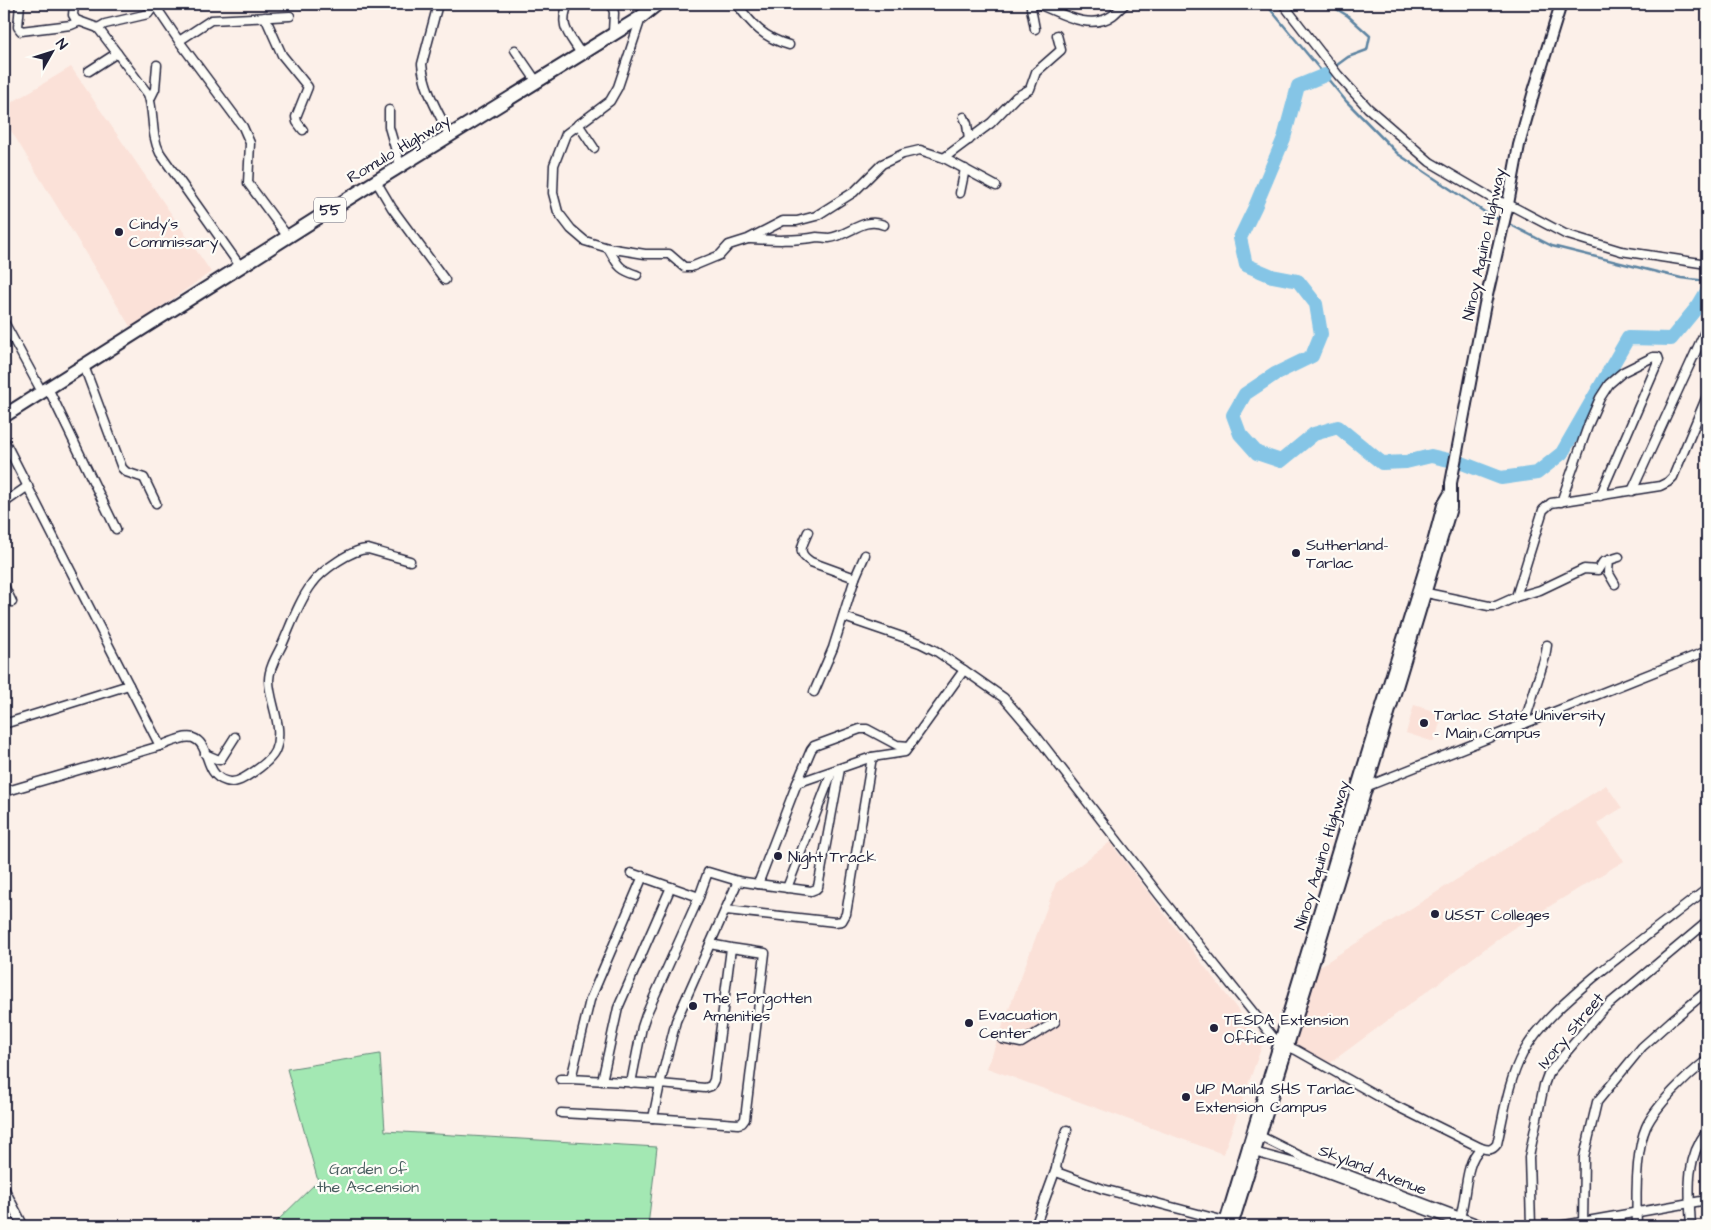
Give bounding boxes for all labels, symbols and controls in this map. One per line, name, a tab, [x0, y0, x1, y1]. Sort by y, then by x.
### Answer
north arrow	[28, 28, 78, 78]
text: N	[51, 35, 72, 54]
street label: Romulo Highway	[343, 109, 455, 189]
street label: Ninoy Aquino Highway	[1457, 166, 1512, 323]
road number: 55	[314, 198, 346, 222]
place label: Cindy's Commissary	[129, 213, 219, 254]
marker: Cindy's Commissary	[113, 226, 125, 238]
place label: Sutherland- Tarlac	[1306, 534, 1388, 574]
marker: Sutherland- Tarlac	[1290, 547, 1302, 559]
place label: Tarlac State University - Main Campus	[1434, 704, 1606, 744]
marker: Tarlac State University - Main Campus	[1418, 717, 1430, 729]
street label: Ninoy Aquino Highway	[1289, 778, 1356, 933]
place label: Night Track	[788, 846, 877, 869]
marker: Night Track	[772, 850, 784, 862]
place label: USST Colleges	[1445, 904, 1550, 927]
marker: USST Colleges	[1429, 908, 1441, 920]
place label: The Forgotten Amenities	[703, 987, 812, 1027]
street label: Ivory Street	[1532, 988, 1610, 1074]
marker: The Forgotten Amenities	[687, 1000, 699, 1012]
place label: Evacuation Center	[979, 1004, 1057, 1044]
place label: TESDA Extension Office	[1224, 1009, 1348, 1049]
marker: Evacuation Center	[963, 1017, 975, 1029]
marker: TESDA Extension Office	[1208, 1022, 1220, 1034]
place label: UP Manila SHS Tarlac Extension Campus	[1196, 1078, 1355, 1118]
marker: UP Manila SHS Tarlac Extension Campus	[1180, 1091, 1192, 1103]
street label: Skyland Avenue	[1315, 1139, 1430, 1202]
park label: Garden of the Ascension	[317, 1158, 419, 1198]

